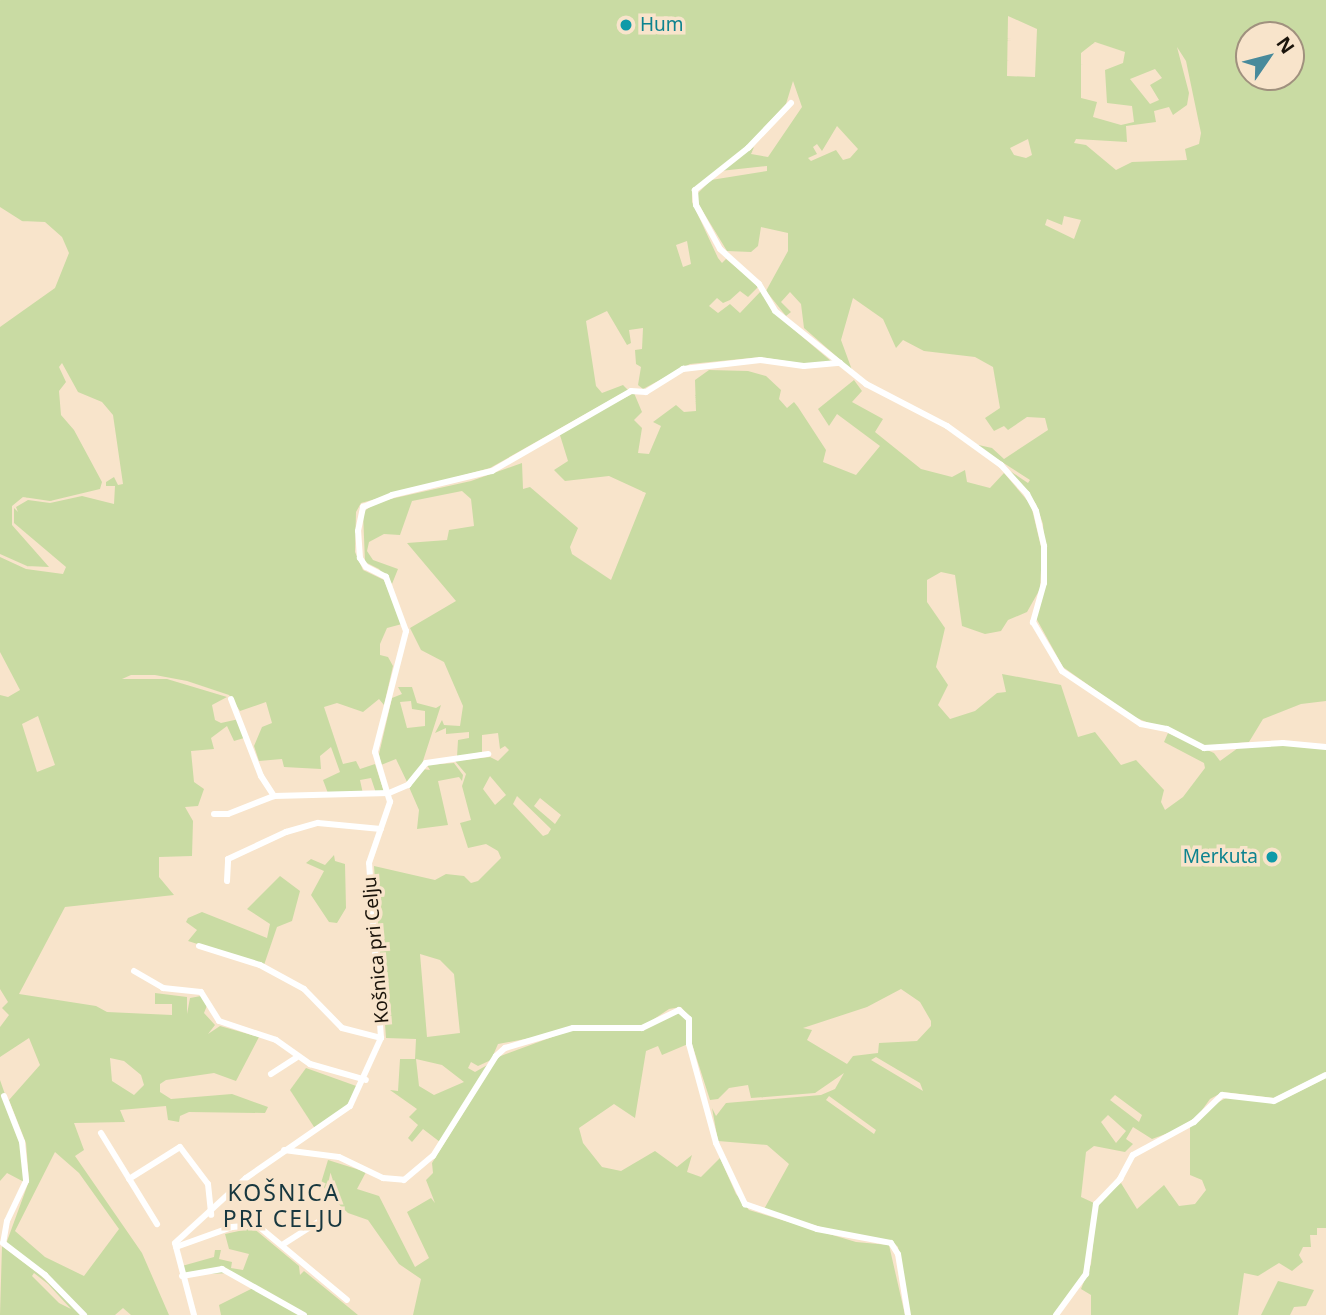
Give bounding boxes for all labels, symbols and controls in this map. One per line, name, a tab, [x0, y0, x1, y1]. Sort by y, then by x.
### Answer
place label: Hum	[640, 14, 684, 36]
marker: Hum	[618, 17, 634, 33]
north arrow	[1235, 21, 1305, 91]
text: N	[1270, 31, 1301, 59]
place label: Merkuta	[1183, 846, 1258, 868]
marker: Merkuta	[1264, 849, 1280, 865]
street label: Košnica pri Celju	[358, 876, 394, 1024]
district label: KOŠNICA PRI CELJU	[224, 1178, 344, 1232]

